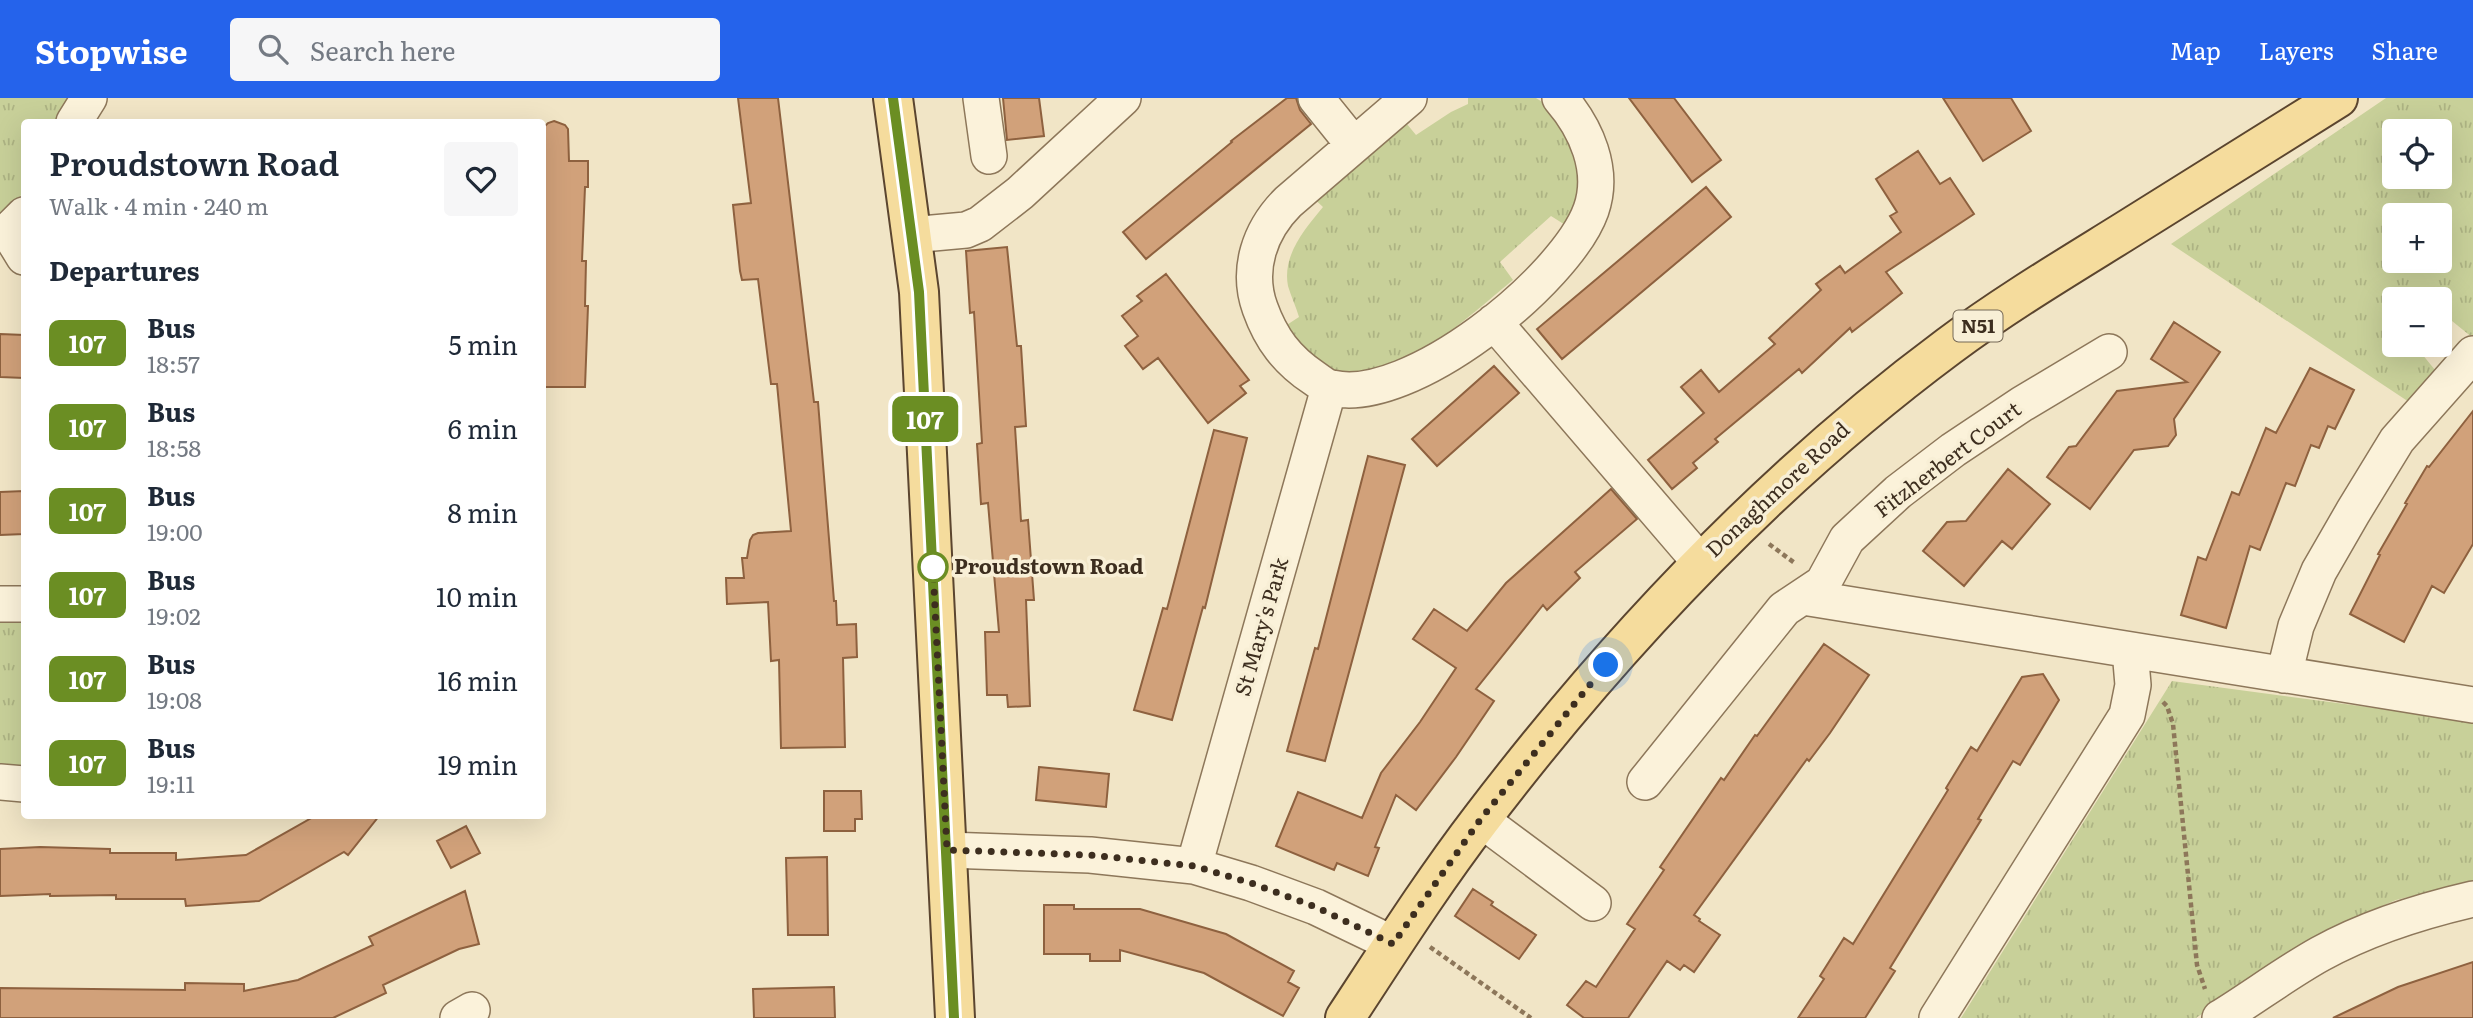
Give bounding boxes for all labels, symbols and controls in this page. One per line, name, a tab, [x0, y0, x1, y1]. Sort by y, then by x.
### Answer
search box	[230, 18, 720, 81]
text: Stopwise	[35, 25, 188, 74]
icon: search	[254, 30, 292, 68]
text: Search here	[310, 30, 456, 69]
text: Map	[2170, 32, 2221, 67]
text: Layers	[2259, 32, 2333, 67]
text: Share	[2371, 32, 2438, 67]
map controls	[2382, 119, 2452, 357]
button: locate	[2382, 119, 2452, 189]
text: Proudstown Road	[49, 137, 339, 186]
button: heart	[444, 142, 518, 216]
text: Walk · 4 min · 240 m	[49, 188, 269, 222]
button: +	[2382, 203, 2452, 273]
text: Departures	[49, 250, 200, 289]
button: −	[2382, 287, 2452, 357]
text: Bus	[147, 307, 195, 346]
road number: N51	[1954, 310, 2002, 342]
text: 5 min	[449, 324, 518, 363]
text: 107	[69, 325, 106, 360]
text: 18:57	[147, 346, 200, 380]
text: Bus	[147, 391, 195, 430]
street label: Fitzherbert Court	[1867, 392, 2027, 523]
line badge: 107	[885, 396, 965, 442]
text: 107	[906, 401, 944, 436]
text: 6 min	[448, 408, 518, 447]
text: 107	[69, 409, 106, 444]
street label: Donaghmore Road	[1697, 413, 1855, 563]
text: 18:58	[147, 430, 201, 464]
text: Bus	[147, 475, 195, 514]
text: 8 min	[447, 492, 518, 531]
text: 107	[69, 493, 106, 528]
text: 19:00	[147, 514, 203, 548]
place label: Proudstown Road	[954, 549, 1144, 580]
marker: Proudstown Road	[918, 552, 948, 582]
street label: St Mary's Park	[1225, 553, 1294, 699]
text: Bus	[147, 559, 195, 598]
text: 10 min	[436, 576, 518, 615]
text: 107	[69, 577, 106, 612]
text: 19:02	[147, 598, 201, 632]
text: Bus	[147, 643, 195, 682]
your location	[1588, 647, 1623, 682]
text: 16 min	[437, 660, 518, 699]
text: 107	[69, 661, 106, 696]
text: 19:08	[147, 682, 202, 716]
text: Bus	[147, 727, 195, 766]
text: 19 min	[438, 744, 518, 783]
text: 107	[69, 745, 106, 780]
text: 19:11	[147, 766, 195, 800]

